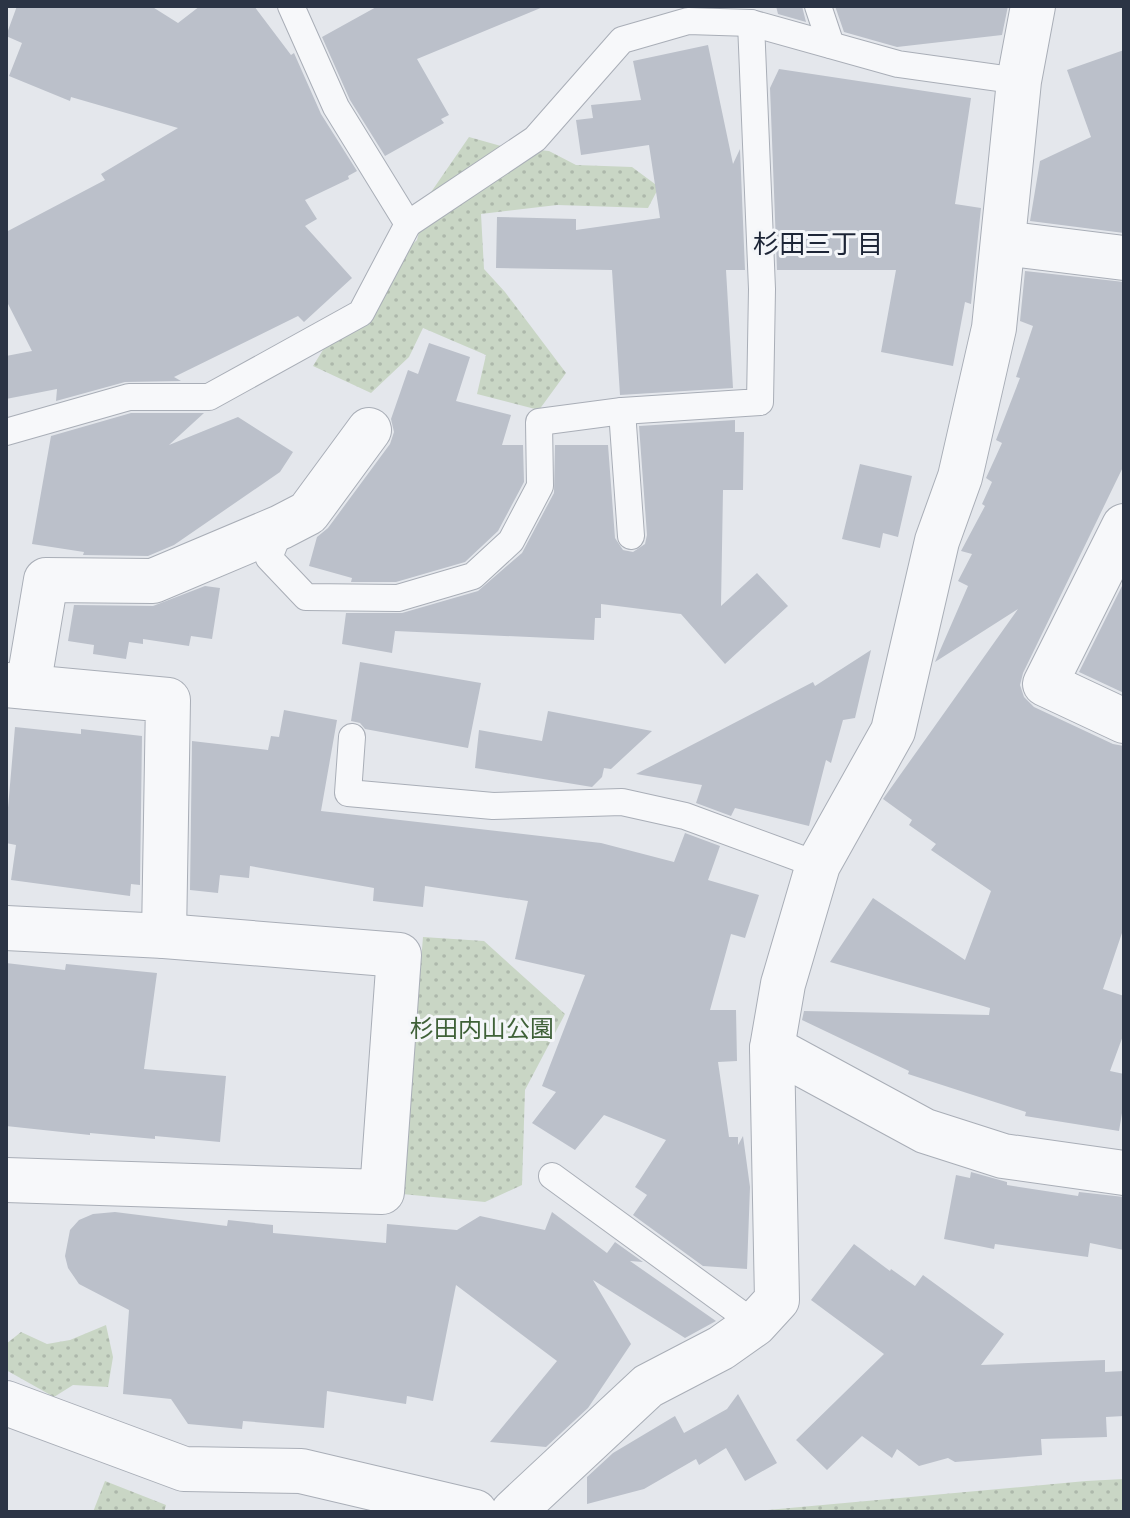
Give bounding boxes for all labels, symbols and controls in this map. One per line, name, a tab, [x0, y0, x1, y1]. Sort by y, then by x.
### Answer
district label: 杉田三丁目	[753, 229, 883, 259]
park label: 杉田内山公園	[410, 1015, 554, 1043]

